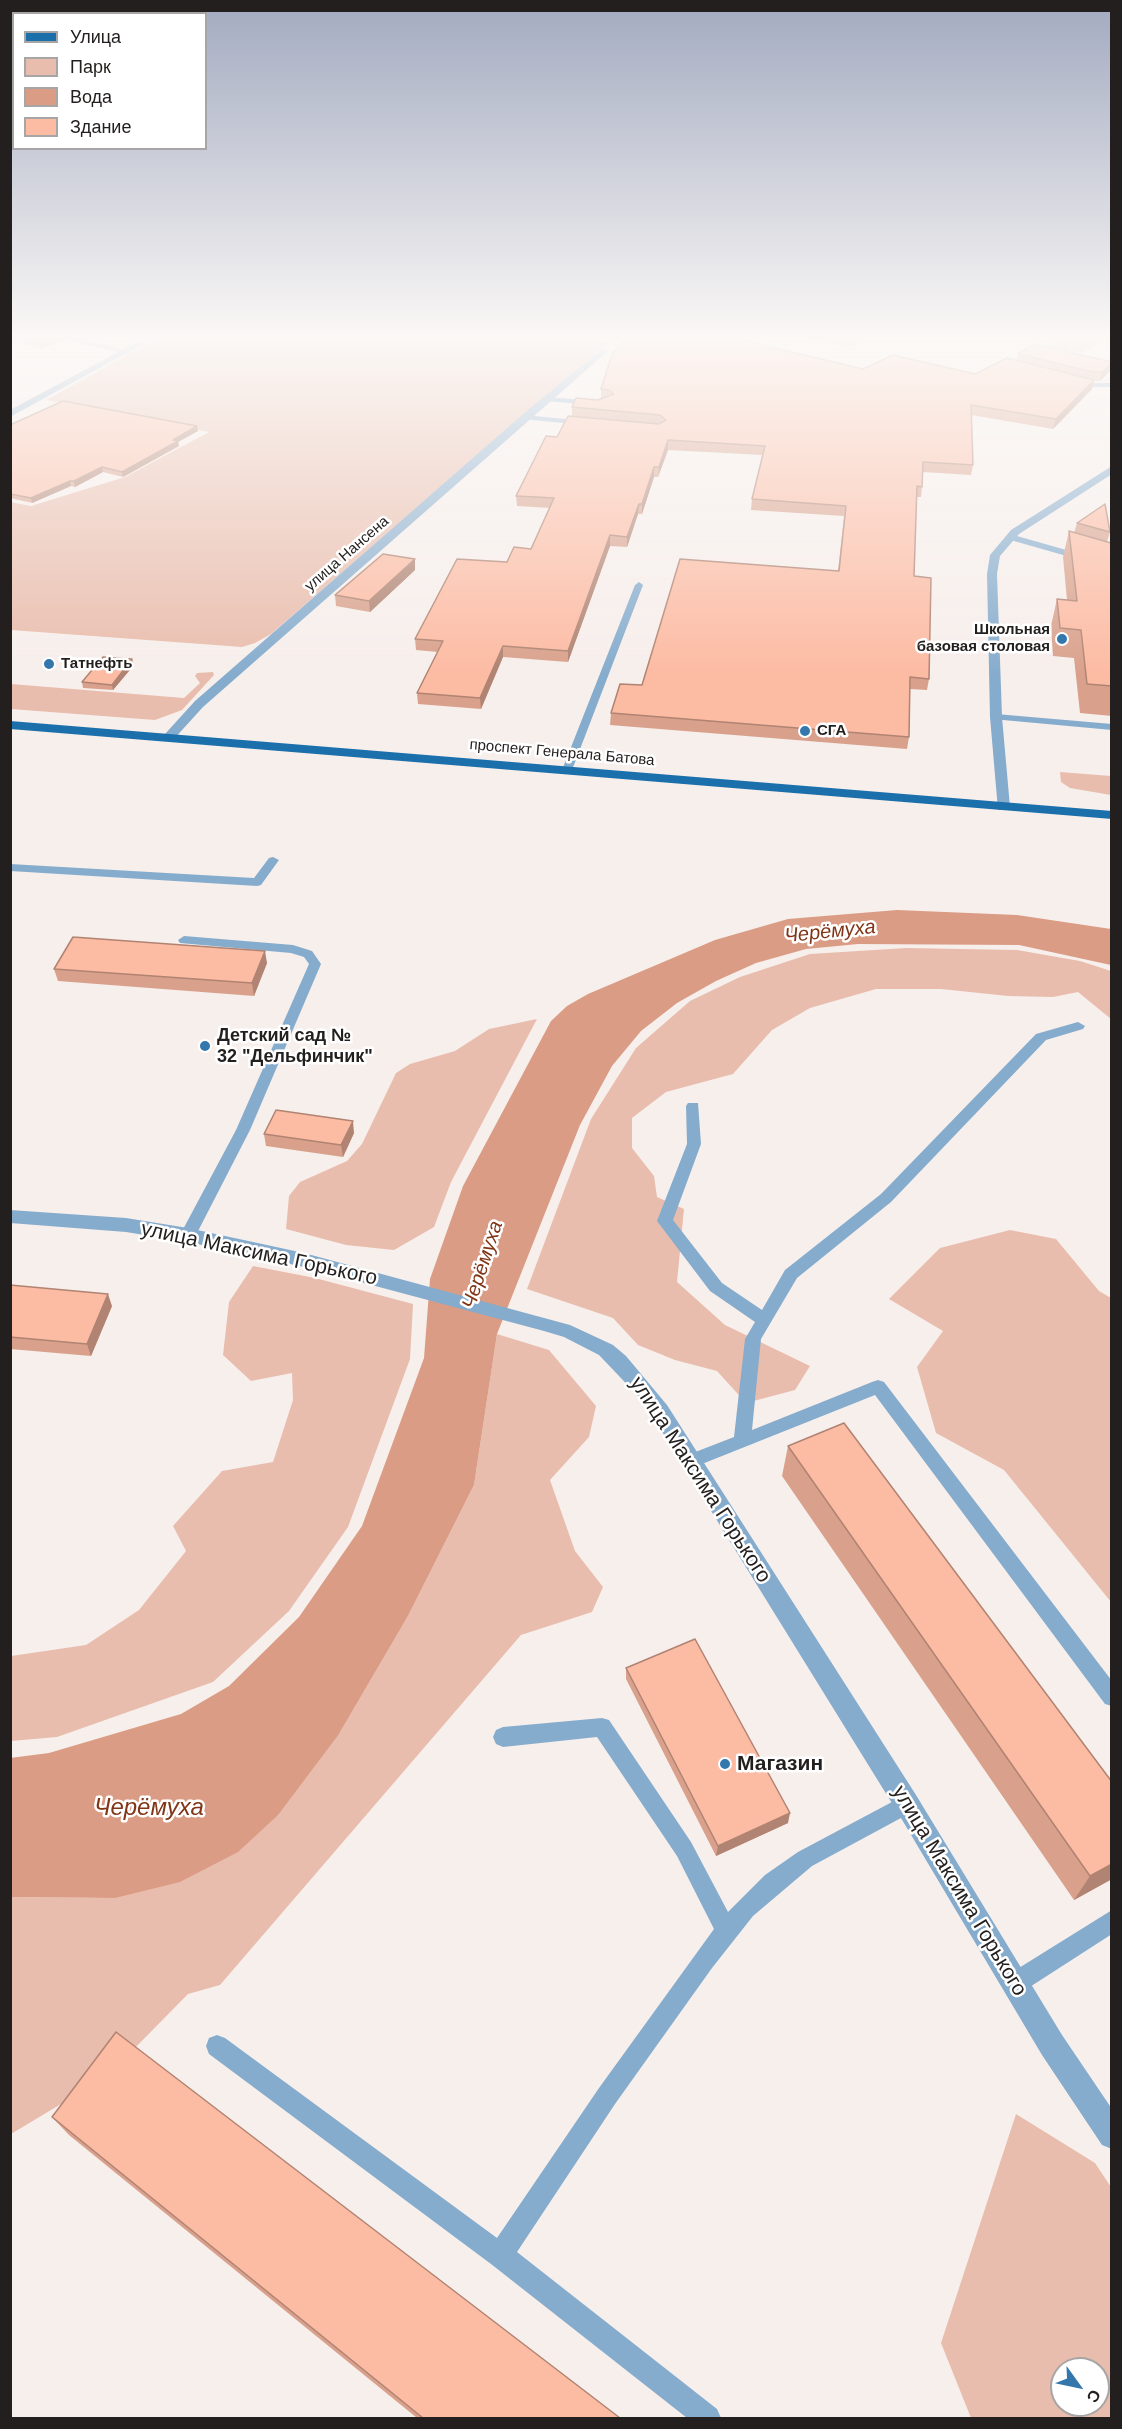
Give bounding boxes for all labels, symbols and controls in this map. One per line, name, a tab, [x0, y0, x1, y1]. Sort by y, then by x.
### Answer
legend	[12, 12, 207, 150]
text: Улица	[70, 27, 121, 47]
text: Парк	[70, 57, 111, 77]
text: Вода	[70, 87, 112, 107]
text: Здание	[70, 117, 131, 137]
street label: улица Нансена	[301, 513, 393, 595]
place label: Школьная базовая столовая	[917, 621, 1050, 656]
marker: Школьная базовая столовая	[1055, 632, 1069, 646]
place label: Татнефть	[61, 655, 132, 673]
marker: Татнефть	[42, 657, 56, 671]
place label: СГА	[817, 722, 846, 740]
marker: СГА	[798, 724, 812, 738]
street label: проспект Генерала Батова	[469, 736, 655, 770]
water label: Черёмуха	[783, 915, 877, 949]
place label: Детский сад № 32 "Дельфинчик"	[217, 1025, 373, 1068]
marker: Детский сад № 32 "Дельфинчик"	[198, 1039, 212, 1053]
street label: улица Максима Горького	[139, 1217, 379, 1291]
water label: Черёмуха	[457, 1218, 509, 1312]
street label: улица Максима Горького	[624, 1372, 776, 1588]
place label: Магазин	[737, 1751, 823, 1777]
marker: Магазин	[718, 1757, 732, 1771]
street label: улица Максима Горького	[886, 1781, 1032, 2001]
water label: Черёмуха	[94, 1794, 204, 1822]
north arrow	[1050, 2357, 1110, 2417]
text: С	[1084, 2387, 1104, 2405]

